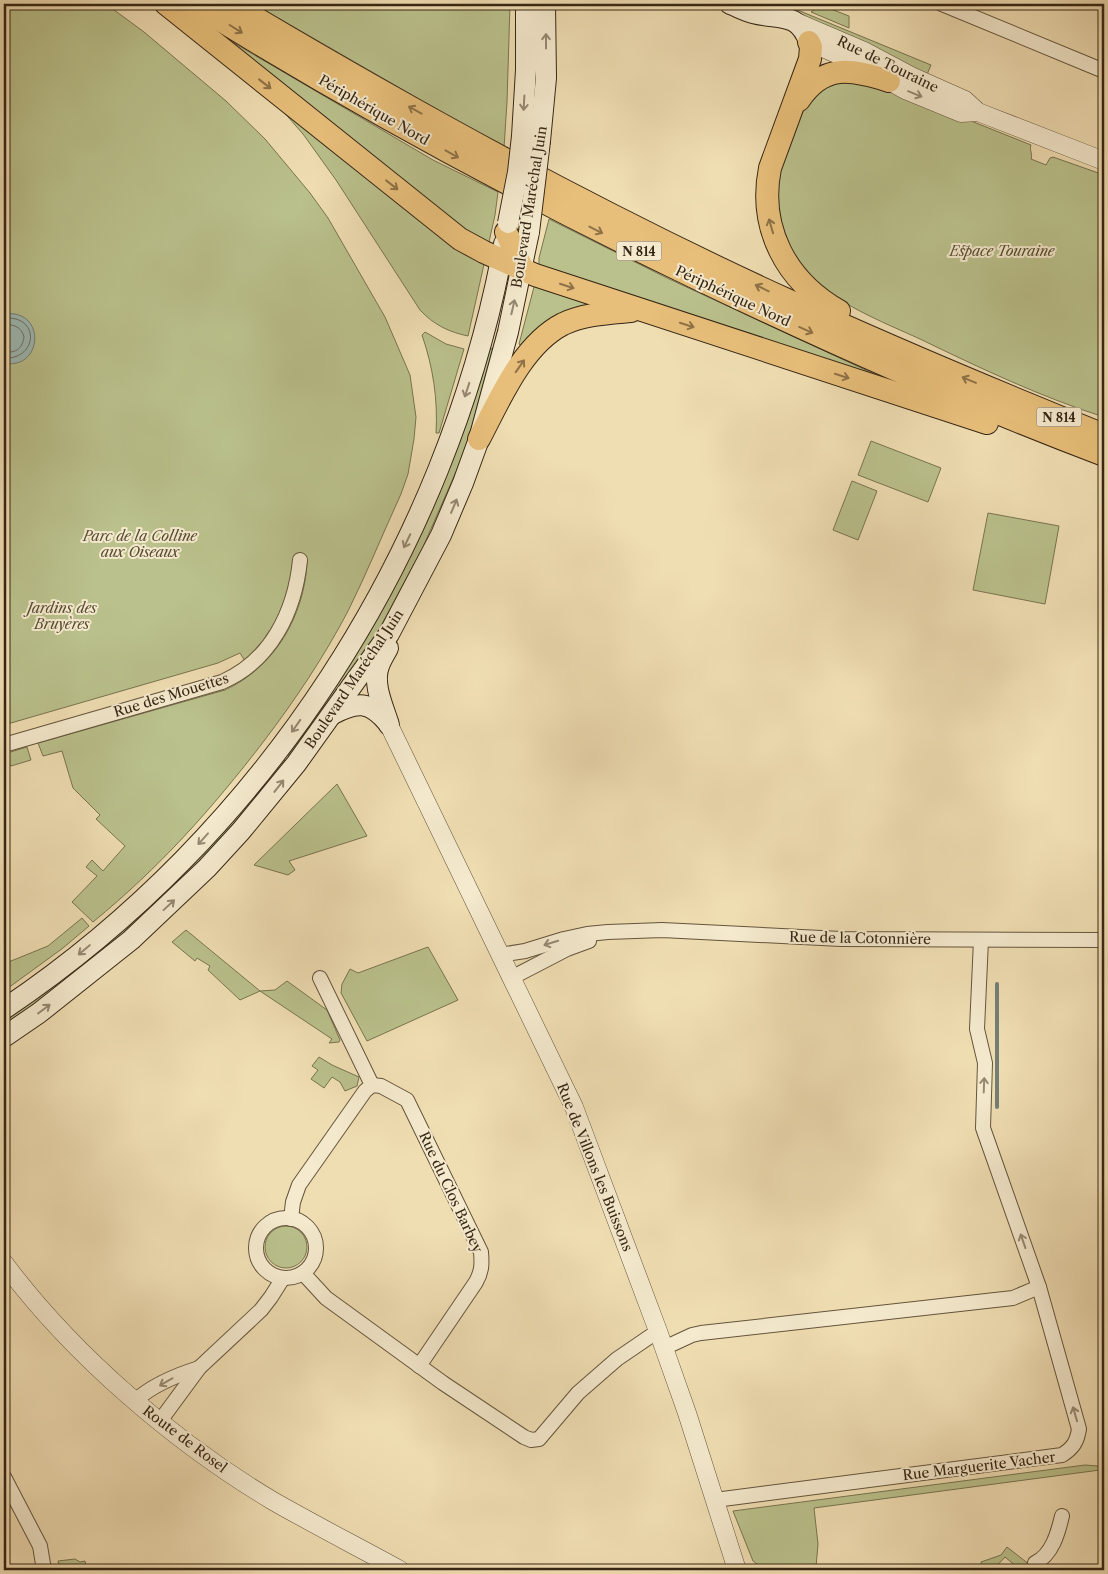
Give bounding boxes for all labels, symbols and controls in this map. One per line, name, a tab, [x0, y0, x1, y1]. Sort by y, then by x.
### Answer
one-way arrow	[228, 25, 242, 35]
street label: Rue de Touraine	[834, 32, 942, 96]
one-way arrow	[541, 33, 551, 50]
street label: Périphérique Nord	[315, 71, 433, 149]
one-way arrow	[258, 78, 271, 89]
one-way arrow	[907, 89, 922, 99]
one-way arrow	[519, 95, 529, 111]
one-way arrow	[407, 105, 422, 115]
street label: Boulevard Maréchal Juin	[507, 124, 551, 289]
one-way arrow	[445, 149, 460, 159]
one-way arrow	[385, 179, 398, 190]
one-way arrow	[766, 219, 776, 235]
one-way arrow	[588, 226, 603, 235]
road number: N 814	[616, 242, 662, 260]
park label: Espace Touraine	[948, 242, 1056, 260]
street label: Périphérique Nord	[673, 261, 794, 331]
one-way arrow	[559, 282, 575, 291]
one-way arrow	[755, 282, 770, 292]
one-way arrow	[509, 300, 518, 316]
one-way arrow	[679, 321, 695, 331]
one-way arrow	[798, 326, 813, 336]
one-way arrow	[515, 359, 525, 373]
one-way arrow	[834, 372, 849, 381]
one-way arrow	[962, 374, 977, 384]
one-way arrow	[462, 382, 471, 397]
road number: N 814	[1036, 408, 1082, 427]
one-way arrow	[449, 499, 459, 514]
park label: Parc de la Colline aux Oiseaux	[82, 527, 198, 561]
one-way arrow	[402, 533, 411, 548]
park label: Jardins des Bruyères	[23, 599, 98, 633]
street label: Boulevard Maréchal Juin	[301, 606, 407, 752]
street label: Rue des Mouettes	[111, 669, 231, 721]
one-way arrow	[291, 719, 301, 733]
one-way arrow	[273, 780, 284, 793]
one-way arrow	[197, 832, 209, 845]
one-way arrow	[162, 900, 175, 912]
street label: Rue de la Cotonnière	[789, 928, 931, 948]
one-way arrow	[543, 939, 559, 949]
one-way arrow	[78, 944, 91, 955]
one-way arrow	[37, 1004, 51, 1014]
one-way arrow	[980, 1077, 989, 1093]
street label: Rue de Villons les Buissons	[553, 1080, 637, 1254]
street label: Rue du Clos Barbey	[415, 1129, 487, 1256]
one-way arrow	[1017, 1233, 1027, 1249]
one-way arrow	[159, 1378, 174, 1387]
street label: Route de Rosel	[139, 1401, 231, 1477]
one-way arrow	[1070, 1406, 1080, 1422]
street label: Rue Marguerite Vacher	[902, 1448, 1056, 1484]

